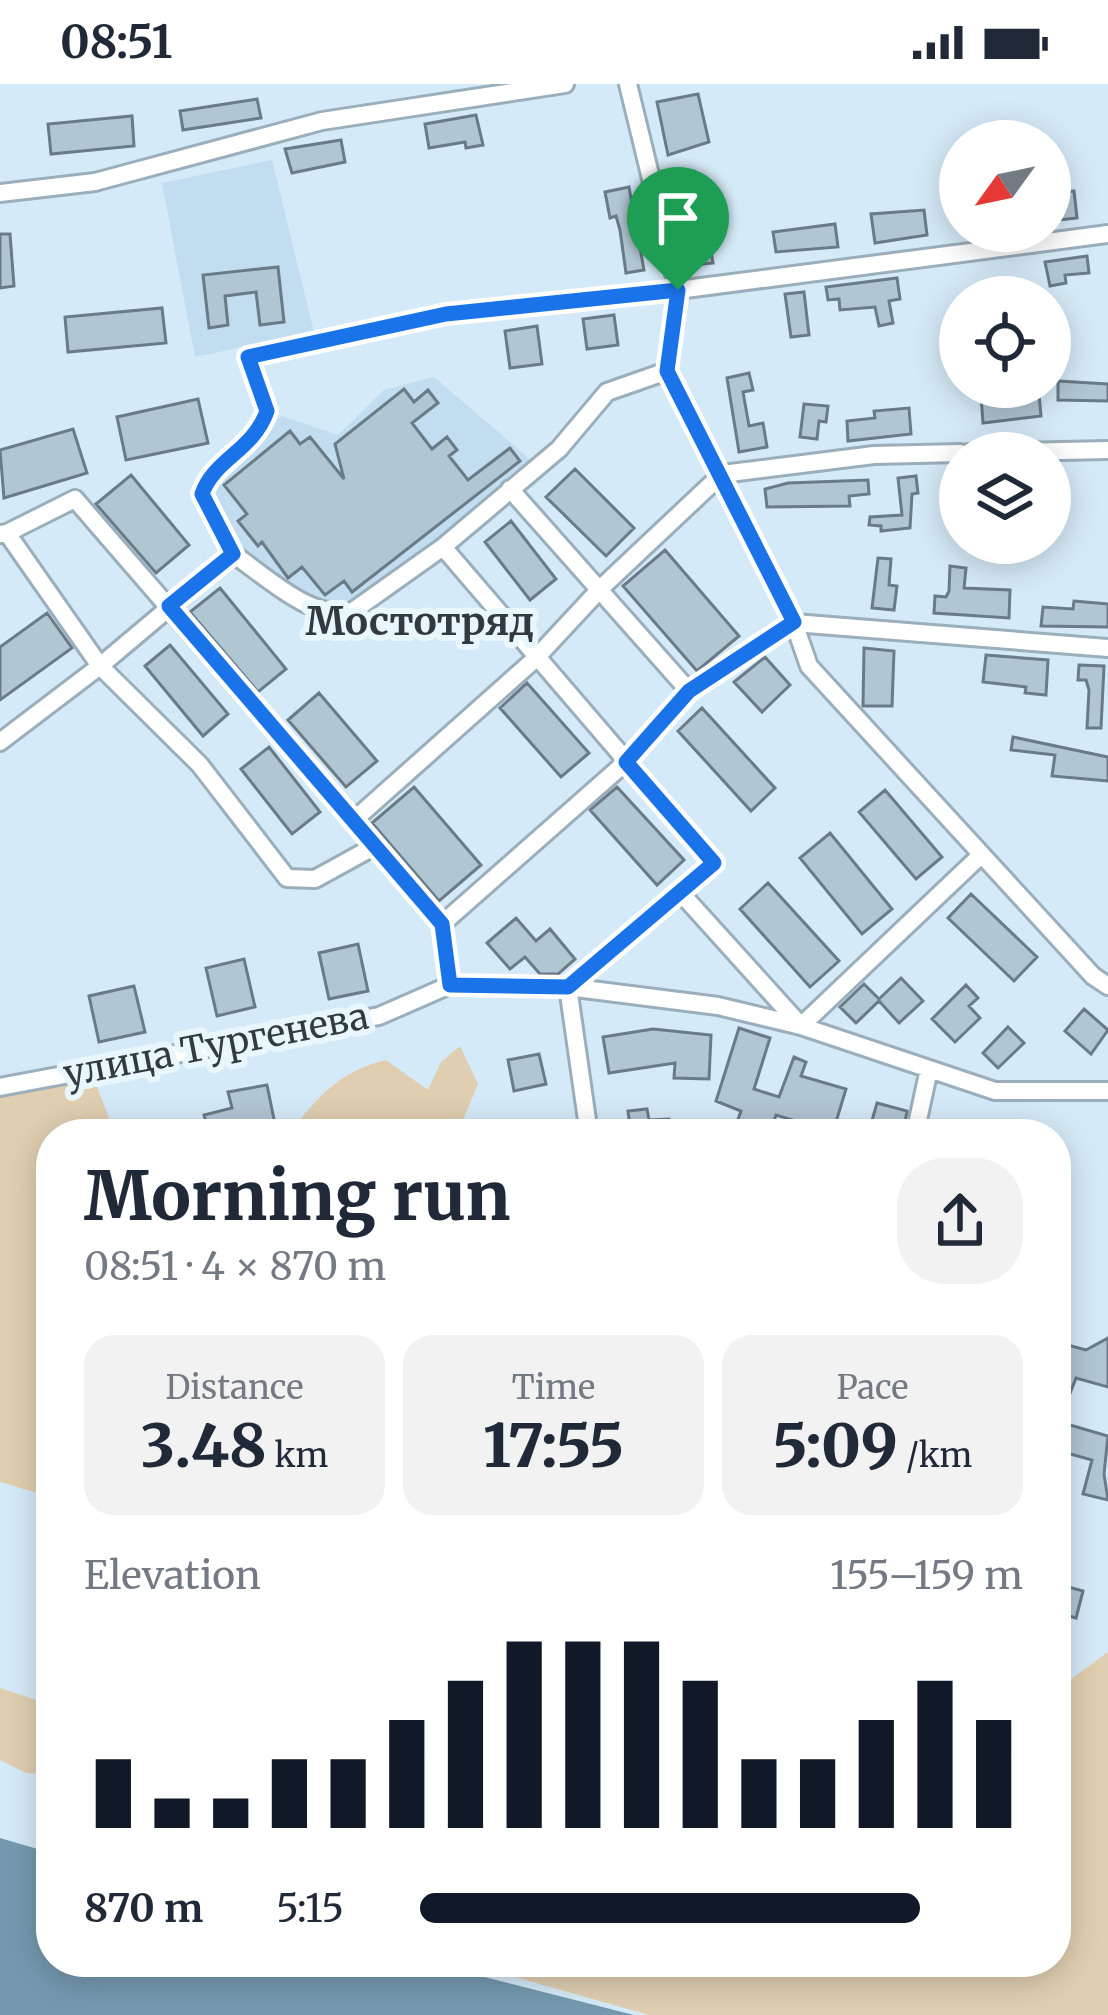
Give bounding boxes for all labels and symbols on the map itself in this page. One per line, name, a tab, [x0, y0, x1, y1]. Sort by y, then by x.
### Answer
north arrow	[939, 120, 1071, 252]
pin	[627, 167, 729, 290]
district label: Мостотряд	[305, 597, 535, 646]
street label: улица Тургенева	[60, 993, 372, 1097]

